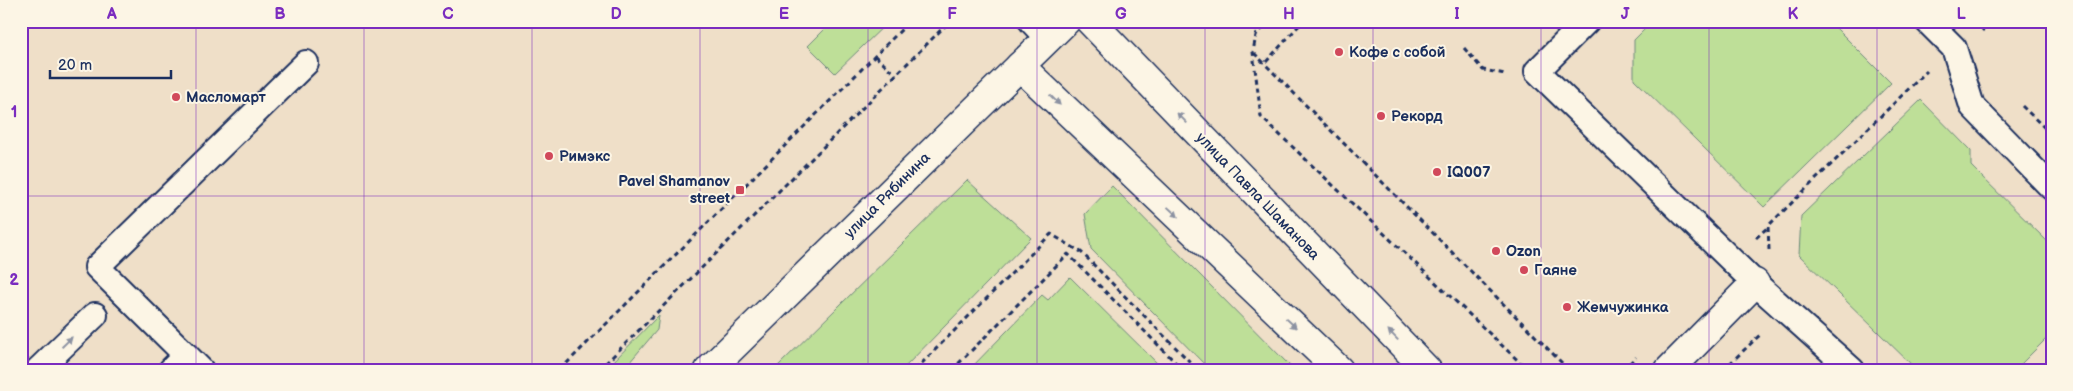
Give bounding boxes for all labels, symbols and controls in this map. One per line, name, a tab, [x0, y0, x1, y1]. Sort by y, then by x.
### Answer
text: A	[106, 5, 117, 24]
text: B	[274, 5, 286, 24]
text: C	[442, 5, 454, 24]
text: D	[610, 5, 622, 24]
text: E	[779, 5, 789, 24]
text: F	[947, 5, 957, 24]
text: G	[1115, 5, 1127, 24]
text: H	[1283, 5, 1295, 24]
text: I	[1454, 5, 1460, 24]
text: J	[1621, 5, 1630, 24]
text: K	[1788, 5, 1799, 24]
text: L	[1956, 5, 1966, 24]
place label: Кофе с собой	[1349, 43, 1446, 62]
marker: Кофе с собой	[1333, 46, 1345, 58]
scale bar	[50, 48, 171, 80]
text: 20 m	[58, 56, 92, 75]
place label: Масломарт	[186, 88, 267, 107]
marker: Масломарт	[170, 91, 182, 103]
one-way arrow	[1049, 93, 1061, 105]
text: 1	[11, 103, 17, 122]
place label: Рекорд	[1391, 107, 1443, 126]
marker: Рекорд	[1375, 110, 1387, 122]
one-way arrow	[1176, 113, 1188, 125]
street label: улица Павла Шаманова	[1192, 129, 1324, 264]
place label: Римэкс	[559, 147, 611, 166]
street label: улица Рябинина	[840, 148, 935, 242]
marker: Римэкс	[543, 150, 555, 162]
place label: IQ007	[1447, 163, 1490, 182]
marker: IQ007	[1431, 166, 1443, 178]
place label: Pavel Shamanov street	[618, 172, 731, 208]
marker: Pavel Shamanov street	[734, 184, 746, 196]
one-way arrow	[1167, 206, 1179, 218]
place label: Ozon	[1506, 242, 1541, 261]
marker: Ozon	[1490, 245, 1502, 257]
place label: Гаяне	[1534, 261, 1577, 280]
marker: Гаяне	[1518, 264, 1530, 276]
text: 2	[9, 271, 19, 290]
place label: Жемчужинка	[1577, 298, 1669, 317]
marker: Жемчужинка	[1561, 301, 1573, 313]
one-way arrow	[1285, 317, 1297, 329]
one-way arrow	[1387, 329, 1399, 341]
one-way arrow	[60, 336, 72, 348]

